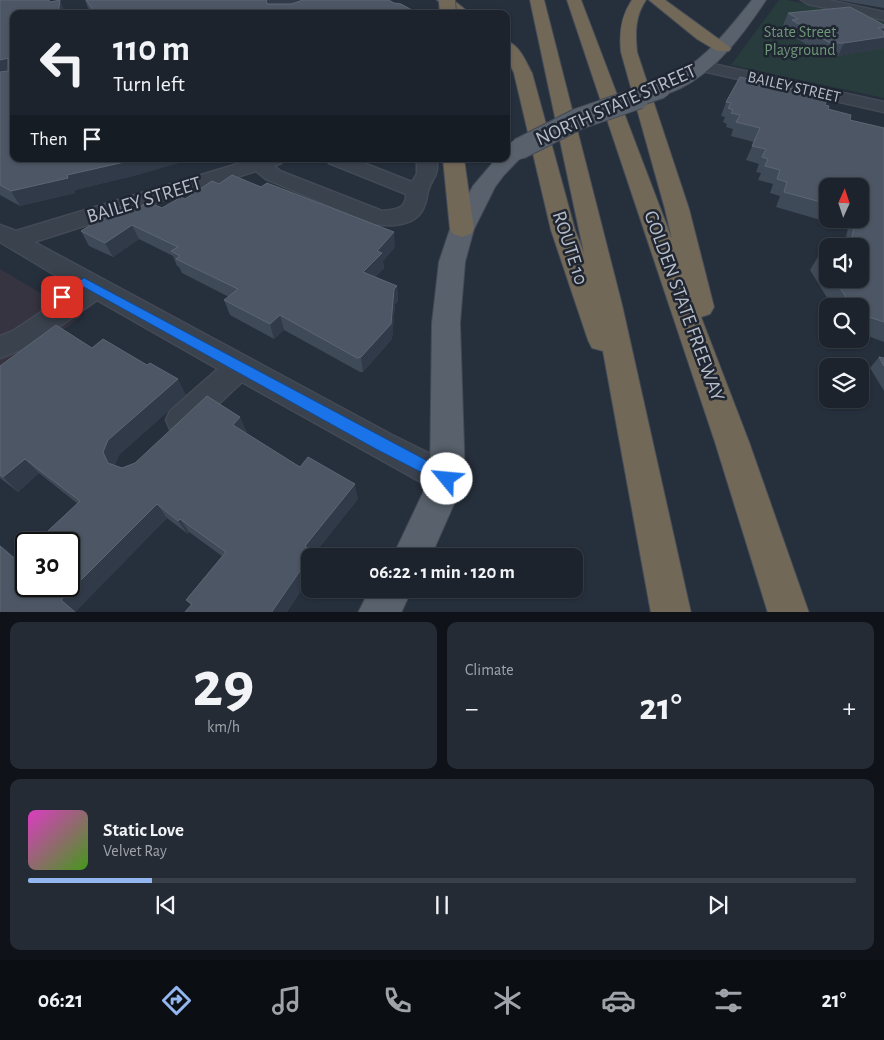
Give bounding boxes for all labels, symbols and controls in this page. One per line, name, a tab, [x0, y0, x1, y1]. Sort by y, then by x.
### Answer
park label: State Street Playground	[764, 24, 836, 59]
icon: left	[30, 30, 95, 95]
text: 110 m	[113, 32, 190, 67]
street label: NORTH STATE STREET	[533, 61, 699, 149]
street label: BAILEY STREET	[746, 69, 842, 105]
text: Turn left	[113, 73, 185, 95]
icon: arrive	[78, 125, 106, 153]
text: Then	[30, 130, 68, 149]
street label: BAILEY STREET	[84, 173, 204, 227]
north arrow	[819, 178, 869, 228]
map controls	[819, 178, 869, 408]
street label: GOLDEN STATE FREEWAY	[640, 208, 728, 404]
street label: ROUTE 10	[549, 209, 591, 287]
button: sound	[819, 238, 869, 288]
pin	[41, 276, 83, 318]
icon: arrive	[48, 283, 76, 311]
button: search	[819, 298, 869, 348]
button: layers	[819, 358, 869, 408]
position arrow	[420, 452, 472, 504]
speed limit sign: 30	[15, 532, 80, 597]
text: 06:22 · 1 min · 120 m	[369, 563, 515, 582]
text: 29	[192, 653, 255, 718]
text: Climate	[465, 662, 514, 678]
text: 21°	[639, 689, 682, 727]
text: −	[465, 695, 478, 723]
text: +	[843, 695, 856, 723]
text: km/h	[207, 719, 240, 735]
text: Static Love	[103, 821, 184, 840]
text: Velvet Ray	[103, 843, 167, 859]
icon: previous	[152, 891, 180, 919]
icon: pause	[428, 891, 456, 919]
icon: next	[704, 891, 732, 919]
icon: directions	[159, 983, 194, 1018]
icon: music	[269, 983, 304, 1018]
icon: phone	[380, 983, 415, 1018]
icon: climate	[490, 983, 525, 1018]
icon: car	[601, 983, 636, 1018]
icon: filters	[711, 983, 746, 1018]
text: 06:21	[38, 989, 83, 1011]
text: 21°	[821, 989, 846, 1011]

